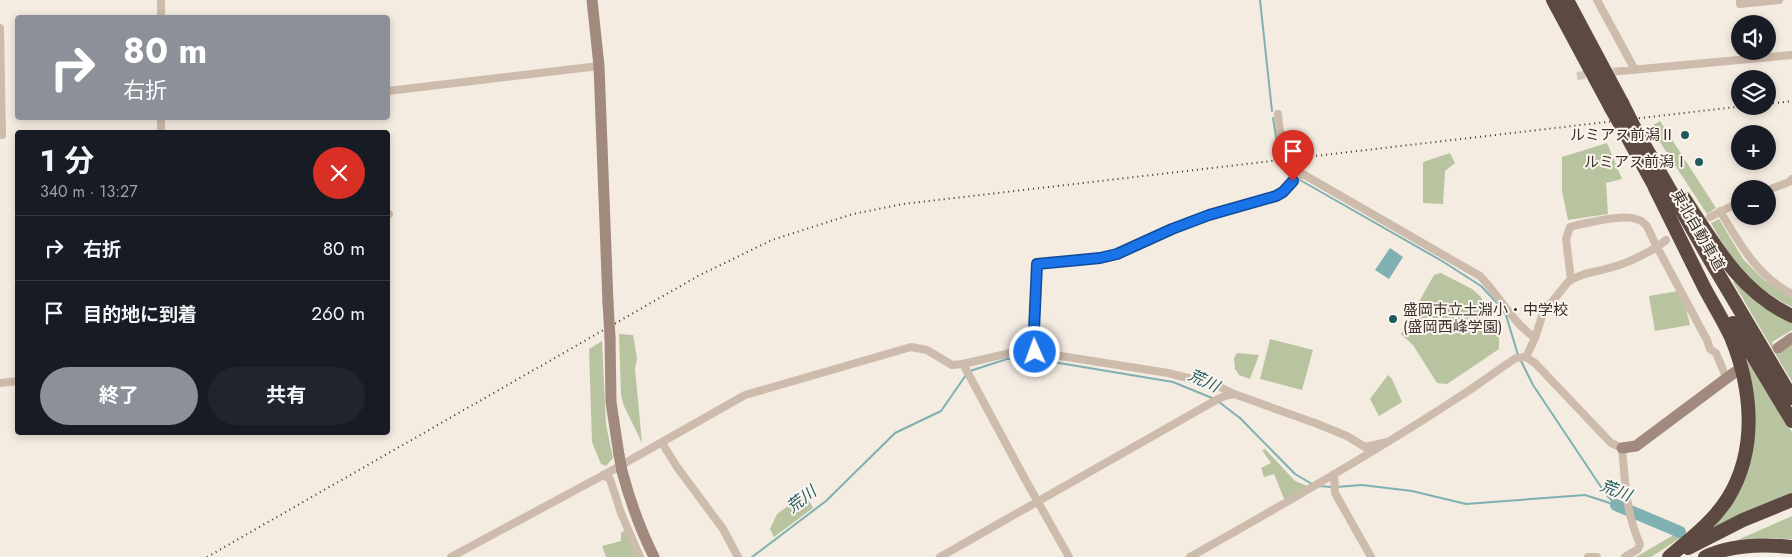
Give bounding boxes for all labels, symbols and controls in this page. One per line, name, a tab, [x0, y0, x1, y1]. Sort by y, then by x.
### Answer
map controls	[1731, 15, 1776, 225]
button: sound	[1731, 15, 1776, 60]
text: 80 m	[123, 26, 207, 76]
icon: right	[40, 35, 105, 100]
button: layers	[1731, 70, 1776, 115]
text: 右折	[123, 74, 167, 106]
place label: ルミアス前潟Ⅱ	[1570, 124, 1675, 146]
button: +	[1731, 125, 1776, 170]
marker: ルミアス前潟Ⅱ	[1679, 129, 1691, 141]
pin	[1272, 130, 1314, 181]
icon: arrive	[1279, 137, 1307, 165]
text: 1 分	[40, 139, 94, 182]
button: close	[313, 147, 365, 199]
place label: ルミアス前潟Ⅰ	[1584, 151, 1689, 173]
marker: ルミアス前潟Ⅰ	[1693, 156, 1705, 168]
text: 340 m · 13:27	[40, 180, 138, 203]
button: −	[1731, 180, 1776, 225]
street label: 東北自動車道	[1666, 186, 1730, 274]
icon: right	[40, 234, 68, 262]
text: 80 m	[323, 235, 365, 262]
text: 右折	[83, 236, 121, 263]
icon: arrive	[40, 299, 68, 327]
place label: 盛岡市立土淵小・中学校 (盛岡西峰学園)	[1403, 299, 1568, 338]
text: 260 m	[311, 300, 365, 327]
text: 目的地に到着	[83, 301, 197, 328]
marker: 盛岡市立土淵小・中学校 (盛岡西峰学園)	[1387, 313, 1399, 325]
position arrow	[1008, 325, 1060, 377]
water label: 荒川	[1184, 363, 1225, 398]
button: 終了	[40, 367, 198, 425]
button: 共有	[208, 367, 365, 425]
water label: 荒川	[1597, 474, 1637, 508]
water label: 荒川	[782, 479, 823, 518]

